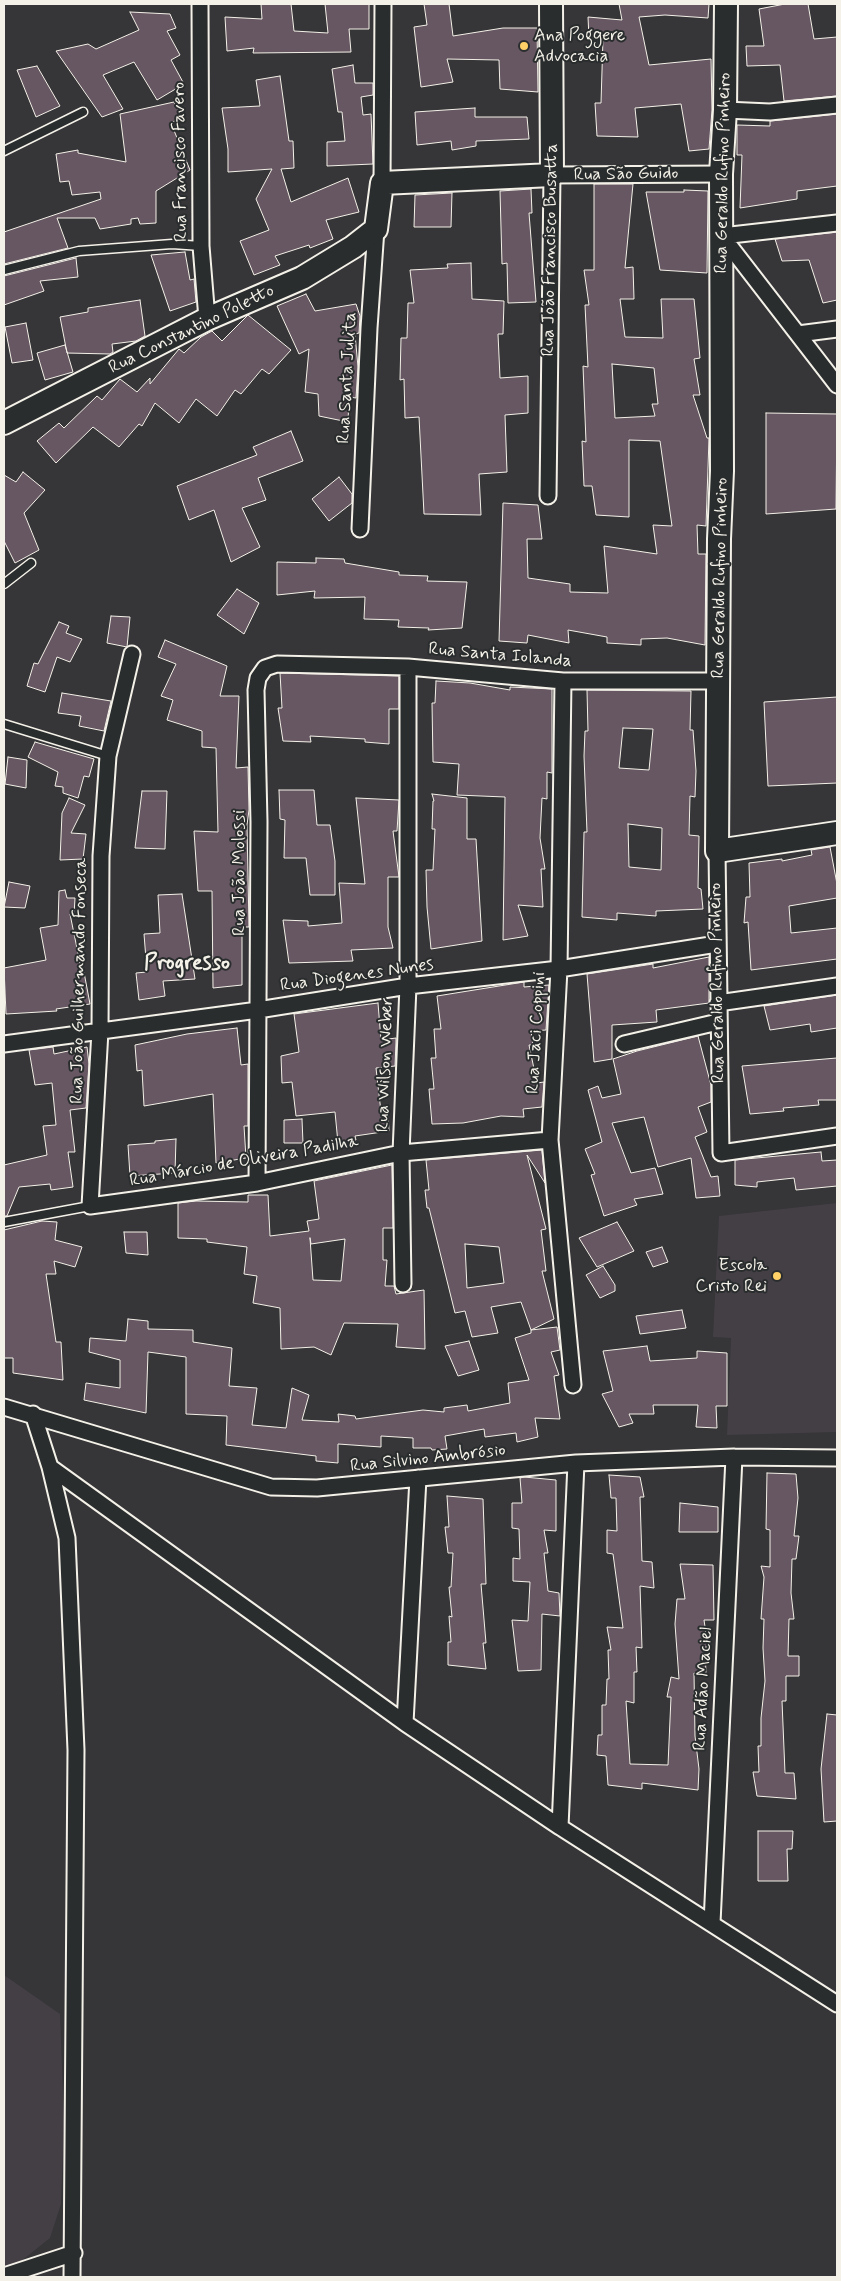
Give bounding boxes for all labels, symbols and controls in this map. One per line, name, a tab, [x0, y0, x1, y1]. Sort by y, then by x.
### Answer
place label: Ana Poggere Advocacia	[534, 25, 625, 68]
marker: Ana Poggere Advocacia	[518, 40, 530, 52]
street label: Rua Geraldo Rufino Pinheiro	[711, 72, 737, 274]
street label: Rua Francisco Favero	[169, 82, 193, 242]
street label: Rua João Francisco Busatta	[538, 143, 564, 357]
street label: Rua São Guido	[573, 163, 679, 187]
street label: Rua Constantino Poletto	[106, 281, 278, 379]
street label: Rua Santa Julita	[334, 312, 362, 444]
street label: Rua Geraldo Rufino Pinheiro	[708, 477, 734, 679]
street label: Rua Santa Iolanda	[427, 639, 573, 673]
street label: Rua João Molossi	[229, 810, 251, 936]
street label: Rua João Guilhermando Fonseca	[67, 858, 93, 1104]
street label: Rua Geraldo Rufino Pinheiro	[705, 882, 731, 1084]
district label: Progresso	[144, 951, 230, 977]
street label: Rua Diogenes Nunes	[279, 955, 435, 997]
street label: Rua Jaci Coppini	[523, 971, 551, 1095]
street label: Rua Wilson Weber	[373, 997, 399, 1133]
street label: Rua Márcio de Oliveira Padilha	[128, 1131, 360, 1193]
place label: Escola Cristo Rei	[695, 1255, 767, 1298]
marker: Escola Cristo Rei	[771, 1270, 783, 1282]
street label: Rua Silvino Ambrósio	[349, 1440, 507, 1478]
street label: Rua Adão Maciel	[690, 1627, 718, 1751]

